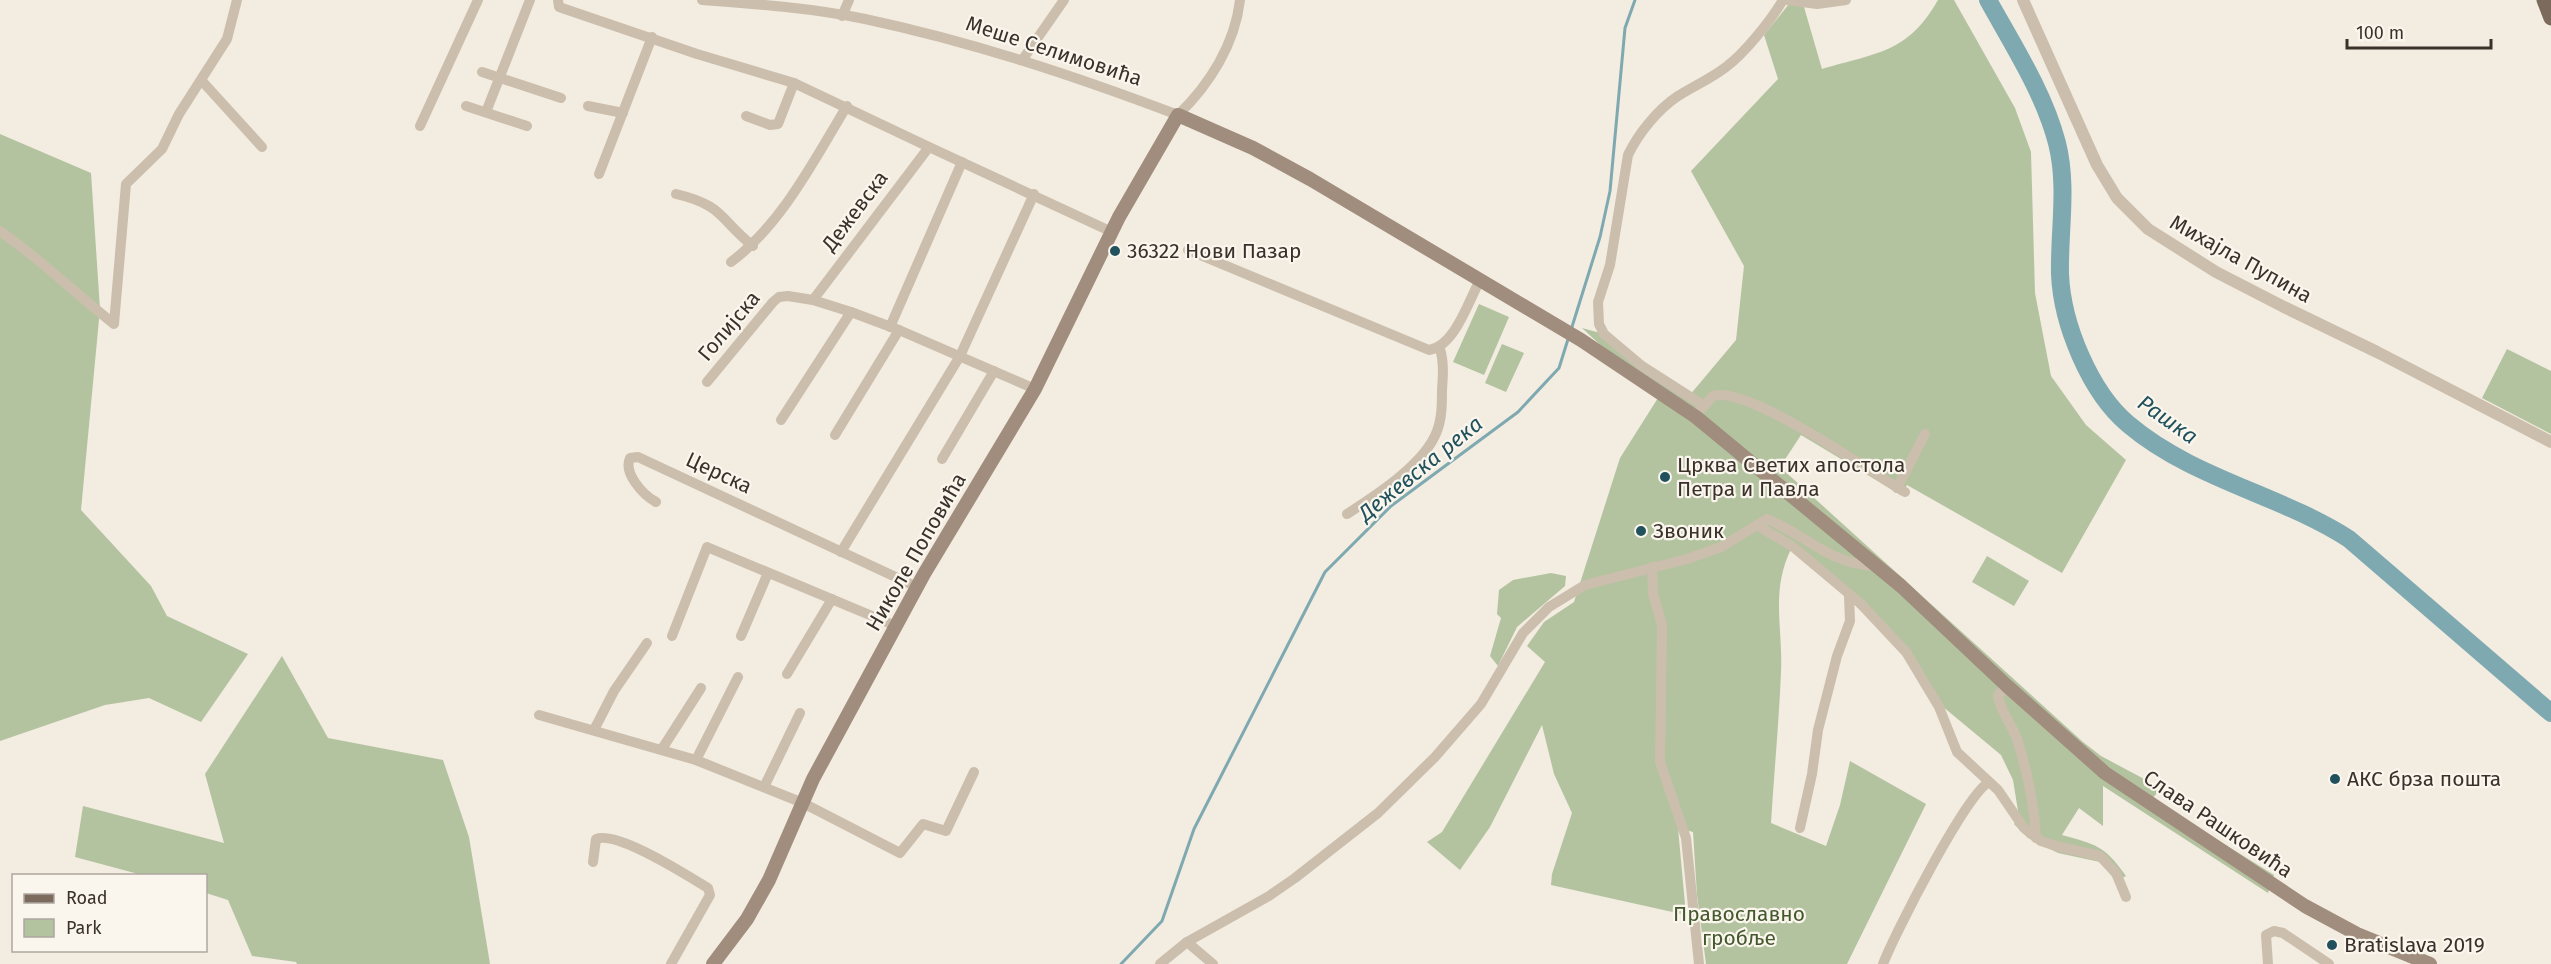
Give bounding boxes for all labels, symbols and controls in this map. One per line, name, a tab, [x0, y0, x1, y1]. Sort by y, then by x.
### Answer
street label: Меше Селимовића	[963, 10, 1145, 92]
scale bar	[2347, 12, 2491, 50]
text: 100 m	[2356, 22, 2404, 44]
street label: Дежевска	[816, 166, 894, 257]
street label: Михајла Пупина	[2165, 209, 2317, 309]
place label: 36322 Нови Пазар	[1127, 238, 1301, 264]
marker: 36322 Нови Пазар	[1108, 244, 1122, 258]
street label: Голијска	[692, 286, 766, 366]
water label: Рашка	[2132, 389, 2203, 450]
water label: Дежевска река	[1351, 410, 1488, 528]
street label: Церска	[682, 446, 756, 500]
place label: Црква Светих апостола Петра и Павла	[1677, 452, 1906, 502]
street label: Николе Поповића	[860, 468, 972, 636]
marker: Црква Светих апостола Петра и Павла	[1658, 470, 1672, 484]
place label: Звоник	[1653, 518, 1724, 544]
marker: Звоник	[1634, 524, 1648, 538]
street label: Слава Рашковића	[2138, 764, 2298, 884]
place label: АКС брза пошта	[2347, 766, 2501, 792]
marker: АКС брза пошта	[2328, 772, 2342, 786]
legend	[12, 874, 207, 952]
text: Road	[66, 887, 108, 909]
park label: Православно гробље	[1673, 901, 1805, 951]
text: Park	[66, 917, 102, 939]
place label: Bratislava 2019	[2344, 932, 2485, 958]
marker: Bratislava 2019	[2325, 938, 2339, 952]

